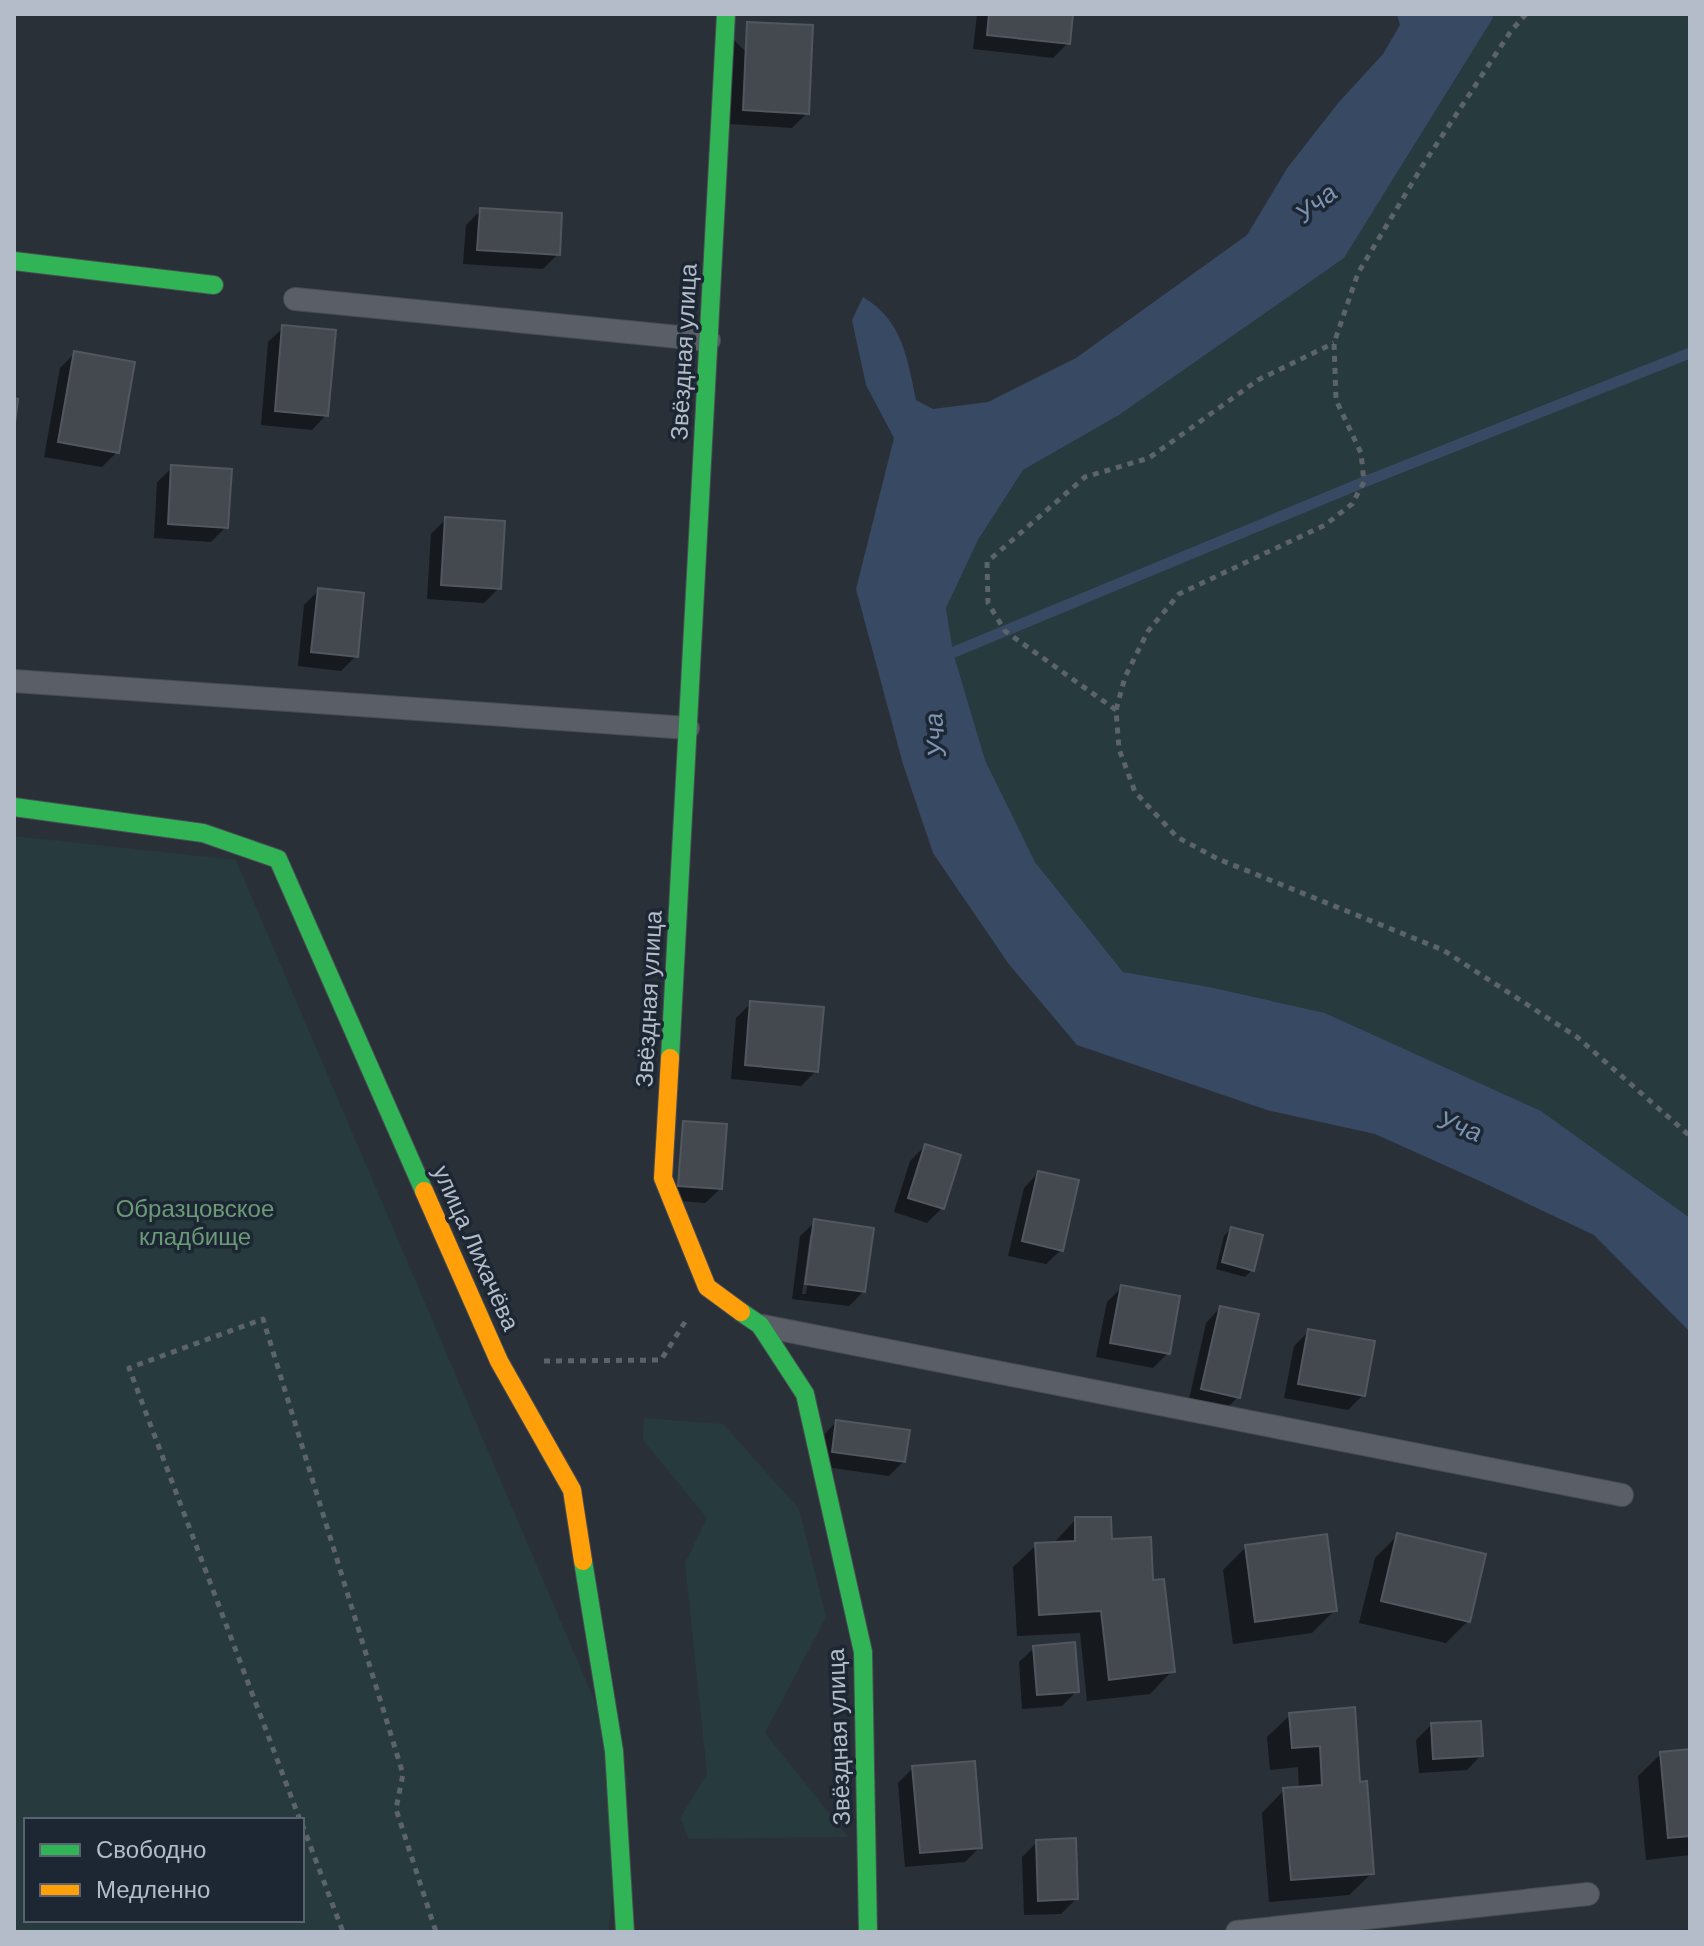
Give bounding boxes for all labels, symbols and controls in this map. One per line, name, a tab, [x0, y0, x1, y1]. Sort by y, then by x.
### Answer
water label: Уча	[1287, 176, 1344, 231]
street label: Звёздная улица	[663, 262, 704, 441]
water label: Уча	[916, 711, 954, 760]
street label: Звёздная улица	[628, 909, 669, 1088]
water label: Уча	[1432, 1102, 1487, 1150]
street label: улица Лихачёва	[426, 1160, 527, 1336]
park label: Образцовское кладбище	[116, 1193, 274, 1252]
street label: Звёздная улица	[820, 1647, 857, 1826]
legend	[24, 1818, 304, 1922]
text: Свободно	[96, 1834, 206, 1865]
text: Медленно	[96, 1874, 210, 1905]

